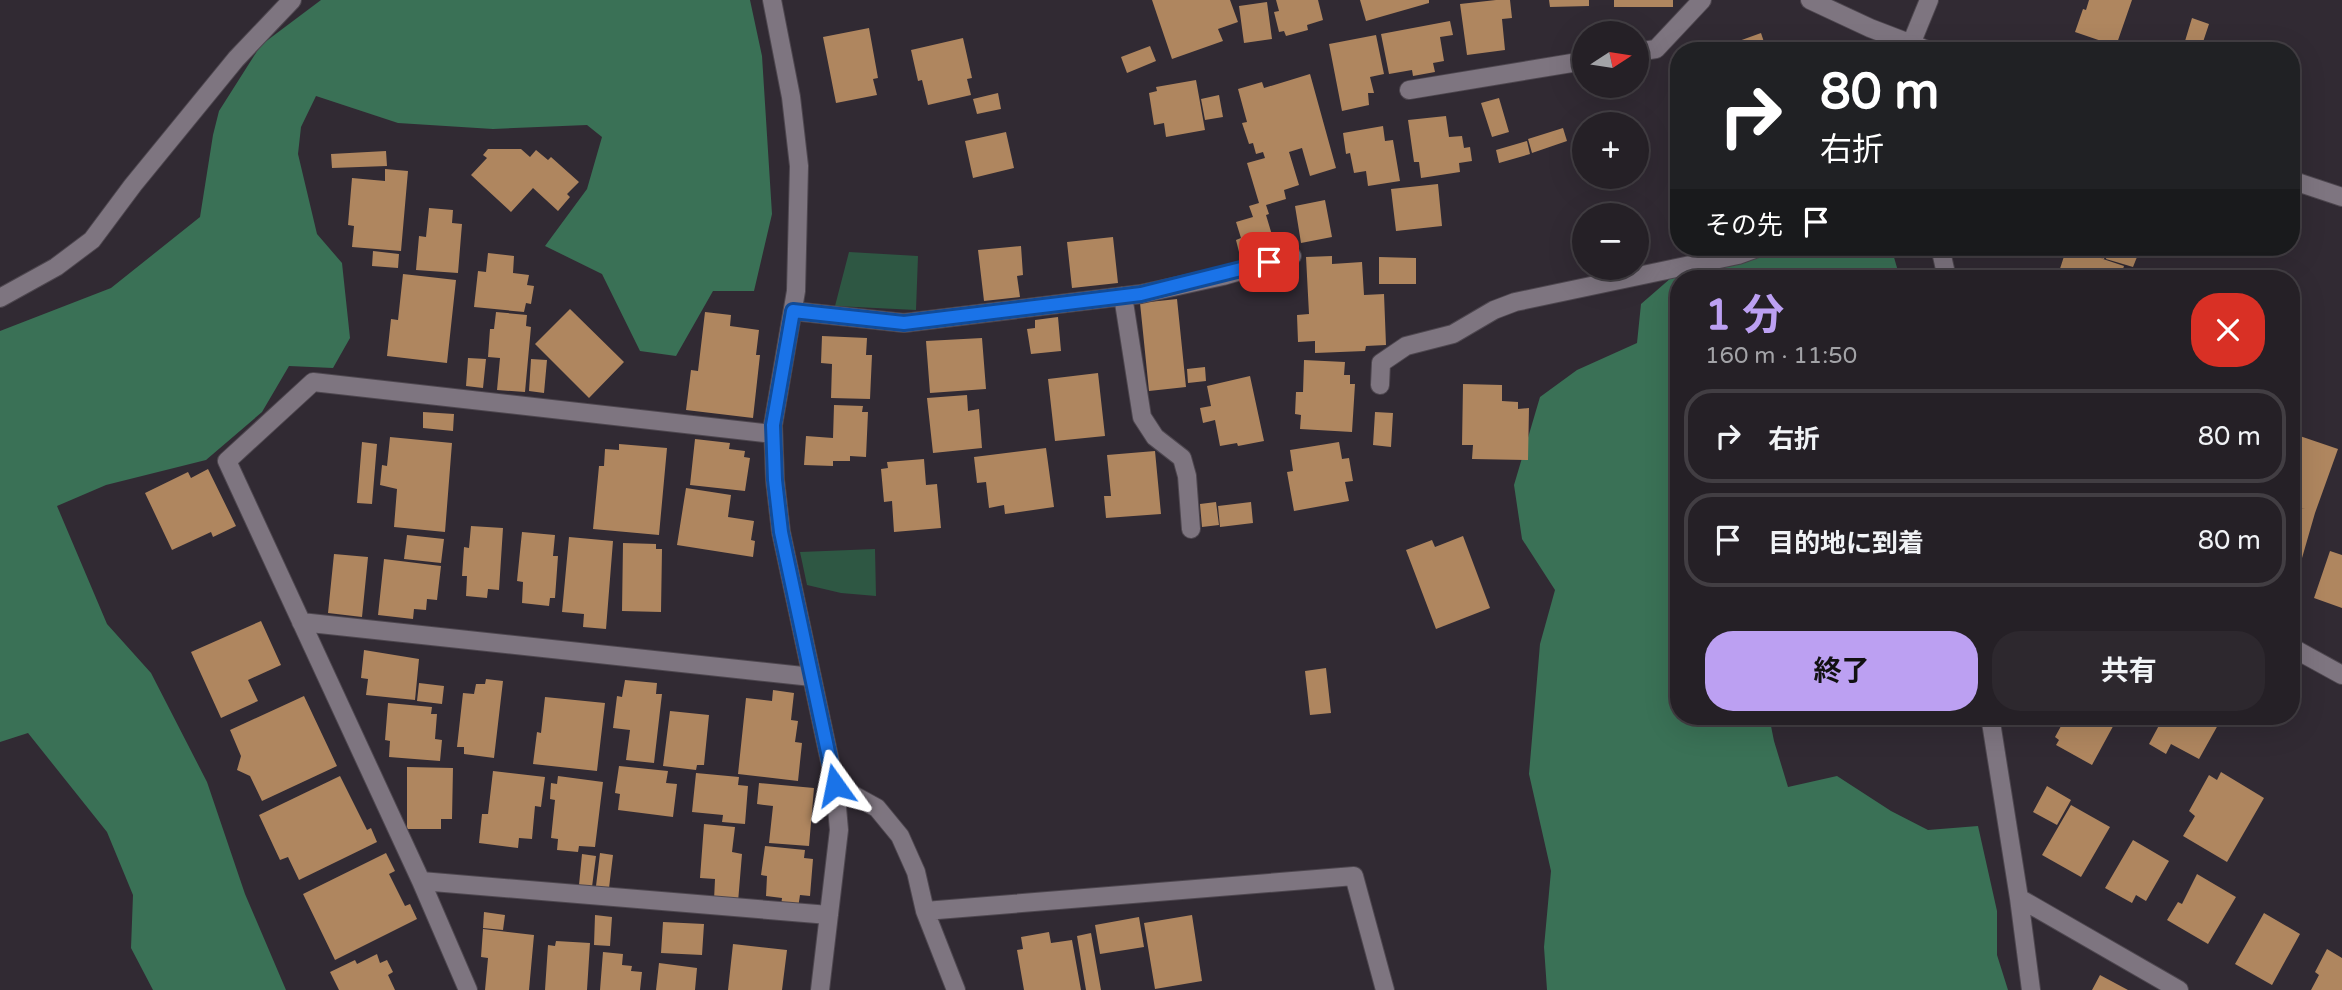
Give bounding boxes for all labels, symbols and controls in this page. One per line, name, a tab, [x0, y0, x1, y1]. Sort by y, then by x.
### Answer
north arrow	[1572, 21, 1648, 98]
map controls	[1572, 21, 1649, 280]
text: 80 m	[1820, 63, 1939, 122]
icon: right	[1705, 70, 1796, 161]
button: +	[1572, 112, 1649, 189]
text: 右折	[1820, 131, 1884, 169]
button: −	[1572, 203, 1649, 280]
icon: arrive	[1797, 203, 1835, 241]
text: その先	[1705, 210, 1783, 241]
pin	[1239, 232, 1299, 292]
icon: arrive	[1250, 243, 1288, 281]
text: 1 分	[1705, 290, 1784, 341]
button: close	[2191, 293, 2265, 367]
text: 160 m · 11:50	[1705, 342, 1857, 370]
icon: right	[1709, 417, 1747, 455]
text: 80 m	[2198, 421, 2261, 452]
text: 右折	[1768, 424, 1820, 455]
icon: arrive	[1709, 521, 1747, 559]
text: 80 m	[2198, 525, 2261, 556]
text: 目的地に到着	[1768, 528, 1924, 559]
button: 終了	[1705, 631, 1978, 711]
button: 共有	[1992, 631, 2265, 711]
position arrow	[798, 748, 872, 822]

